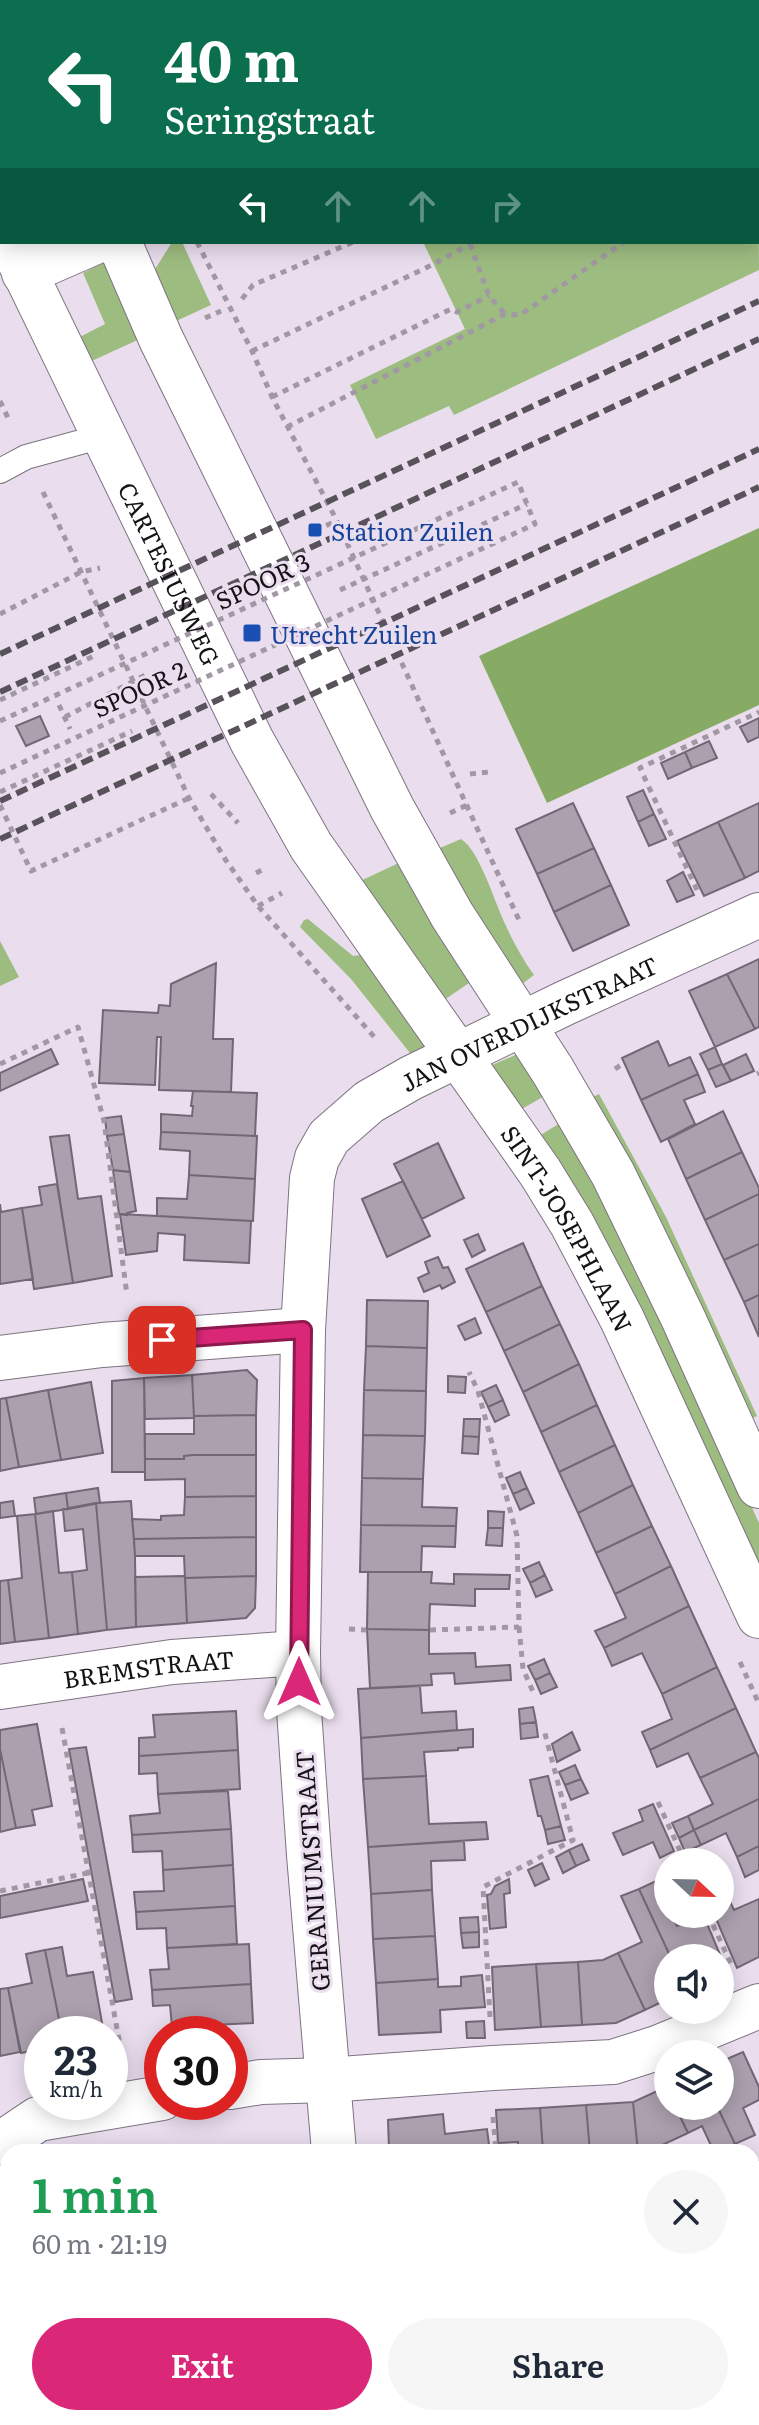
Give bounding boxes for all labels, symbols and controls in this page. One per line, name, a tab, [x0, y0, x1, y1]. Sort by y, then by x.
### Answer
text: 40 m	[164, 16, 299, 99]
icon: left	[32, 32, 136, 136]
text: Seringstraat	[164, 92, 375, 145]
icon: left	[232, 184, 276, 228]
icon: ahead	[316, 184, 360, 228]
icon: ahead	[400, 184, 444, 228]
icon: right	[484, 184, 528, 228]
street label: CARTESIUSWEG	[111, 476, 230, 671]
place label: Station Zuilen	[331, 513, 494, 548]
marker: Station Zuilen	[306, 521, 324, 539]
street label: SPOOR 3	[209, 543, 315, 617]
place label: Utrecht Zuilen	[270, 616, 437, 651]
marker: Utrecht Zuilen	[241, 622, 263, 644]
street label: SPOOR 2	[86, 651, 192, 725]
street label: JAN OVERDIJKSTRAAT	[393, 946, 663, 1099]
street label: SINT-JOSEPHLAAN	[494, 1117, 643, 1337]
pin	[128, 1306, 196, 1374]
icon: arrive	[140, 1318, 184, 1362]
street label: BREMSTRAAT	[61, 1640, 235, 1695]
position arrow	[257, 1640, 341, 1724]
street label: GERANIUMSTRAAT	[285, 1750, 337, 1992]
north arrow	[654, 1848, 734, 1928]
map controls	[654, 1848, 734, 2120]
button: sound	[654, 1944, 734, 2024]
speed limit sign: 30	[144, 2016, 248, 2120]
text: 23	[54, 2028, 98, 2087]
button: layers	[654, 2040, 734, 2120]
text: km/h	[49, 2073, 103, 2103]
text: 1 min	[32, 2157, 158, 2228]
button: close	[644, 2170, 728, 2254]
text: 60 m · 21:19	[32, 2223, 167, 2262]
button: Exit	[32, 2318, 372, 2410]
button: Share	[388, 2318, 728, 2410]

